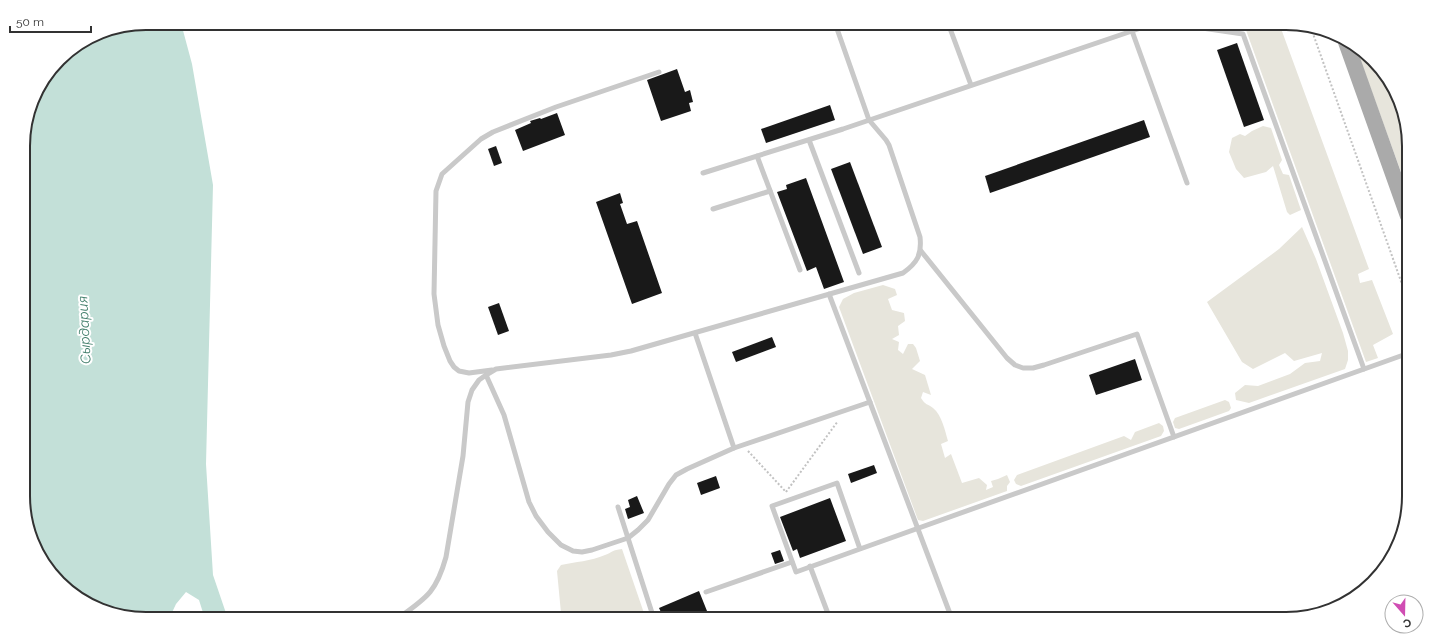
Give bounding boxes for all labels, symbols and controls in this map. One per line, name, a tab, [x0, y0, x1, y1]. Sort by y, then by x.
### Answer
scale bar	[10, 8, 91, 34]
text: 50 m	[16, 15, 44, 29]
water label: Сырдария	[74, 295, 94, 364]
north arrow	[1384, 594, 1424, 634]
text: С	[1401, 616, 1413, 630]

